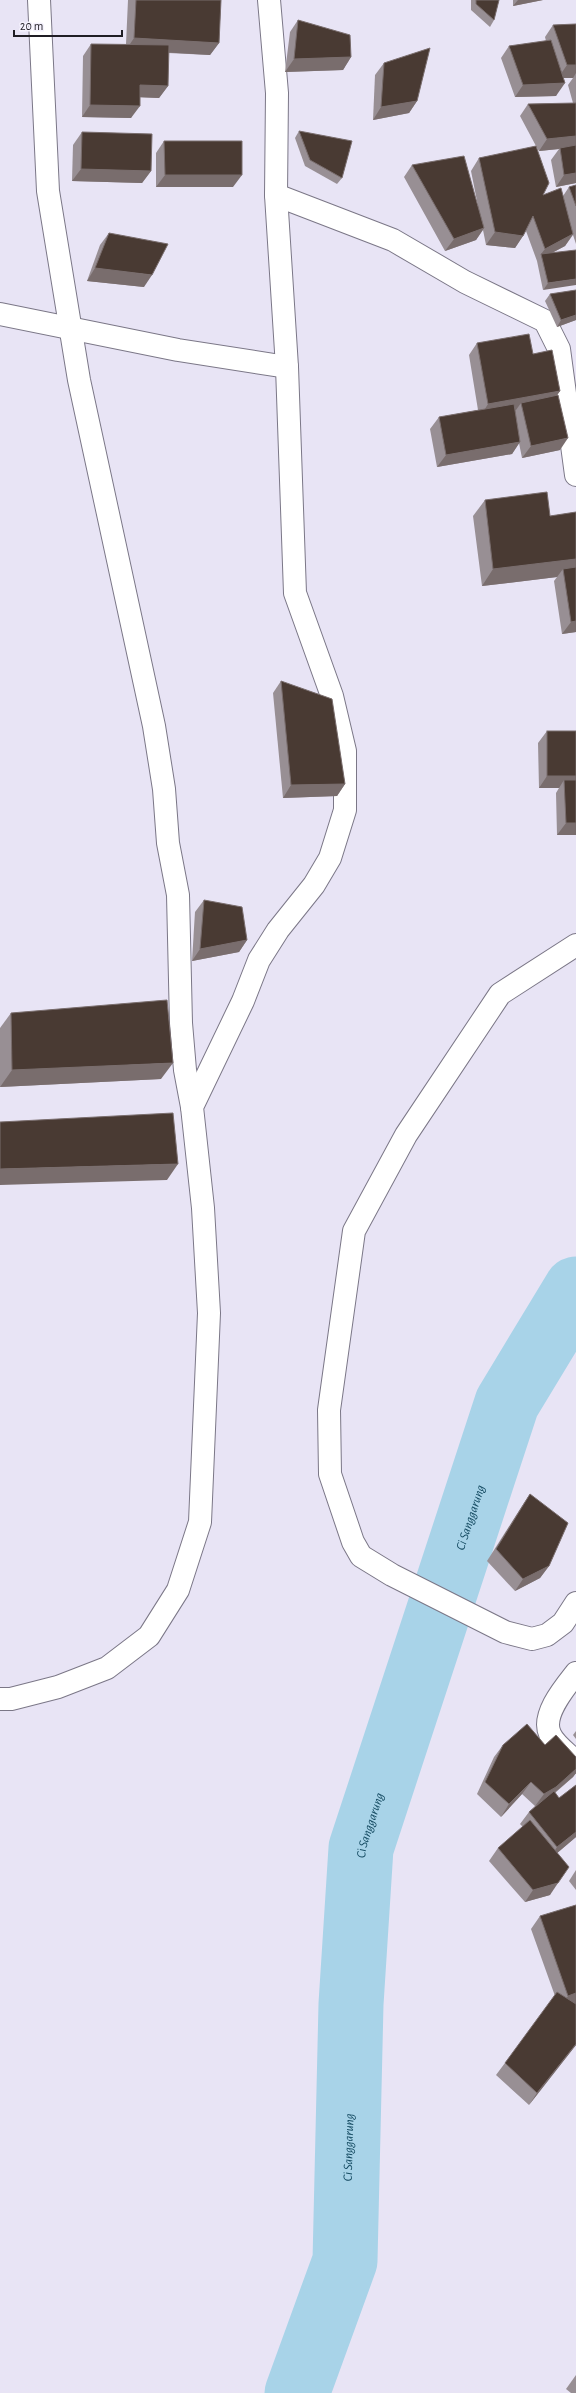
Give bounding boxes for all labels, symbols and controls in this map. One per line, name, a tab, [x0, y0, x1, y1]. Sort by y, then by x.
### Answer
scale bar	[14, 12, 122, 38]
text: 20 m	[20, 20, 43, 32]
water label: Ci Sanggarung	[454, 1483, 488, 1552]
water label: Ci Sanggarung	[355, 1791, 387, 1858]
water label: Ci Sanggarung	[342, 2113, 356, 2182]

